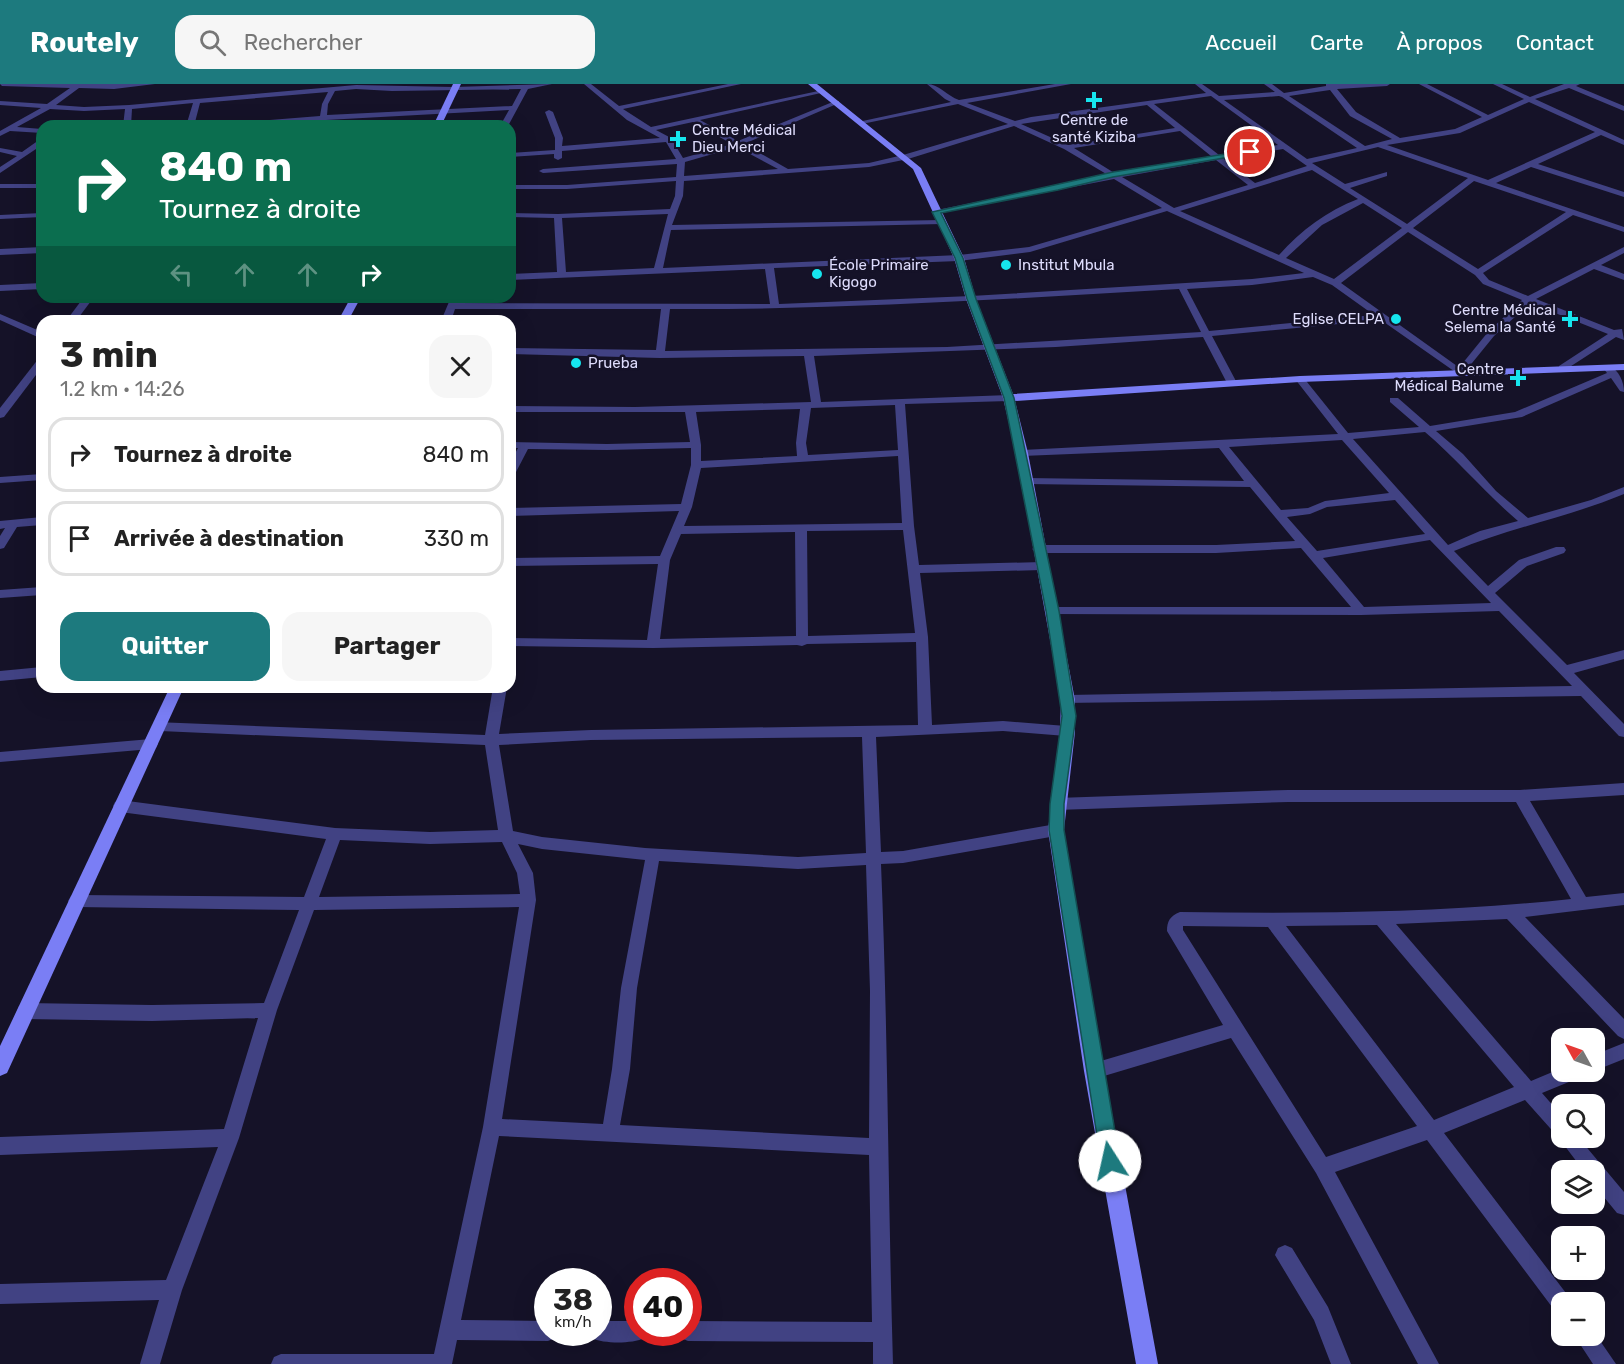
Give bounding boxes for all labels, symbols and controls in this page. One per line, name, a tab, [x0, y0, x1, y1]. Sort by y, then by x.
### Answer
search box	[175, 15, 595, 69]
text: Routely	[30, 26, 139, 59]
icon: search	[196, 26, 229, 59]
text: Rechercher	[244, 29, 362, 56]
text: Accueil	[1205, 30, 1277, 55]
text: Carte	[1310, 30, 1363, 55]
text: À propos	[1396, 30, 1483, 55]
text: Contact	[1516, 30, 1594, 55]
marker: Centre de santé Kiziba	[1085, 91, 1103, 109]
place label: Centre de santé Kiziba	[1052, 111, 1136, 146]
place label: Centre Médical Dieu Merci	[692, 121, 796, 156]
pin	[1224, 126, 1275, 177]
marker: Centre Médical Dieu Merci	[669, 130, 687, 148]
icon: arrive	[1233, 135, 1266, 168]
text: 840 m	[159, 142, 292, 192]
icon: right	[60, 144, 138, 222]
text: Tournez à droite	[159, 193, 361, 225]
place label: École Primaire Kigogo	[829, 256, 929, 291]
place label: Institut Mbula	[1018, 256, 1115, 274]
icon: left	[165, 258, 198, 291]
icon: ahead	[228, 258, 261, 291]
icon: ahead	[291, 258, 324, 291]
icon: right	[354, 258, 387, 291]
marker: Institut Mbula	[999, 258, 1013, 272]
marker: École Primaire Kigogo	[810, 267, 824, 281]
place label: Centre Médical Selema la Santé	[1444, 301, 1556, 336]
place label: Eglise CELPA	[1292, 310, 1384, 328]
marker: Centre Médical Selema la Santé	[1561, 310, 1579, 328]
marker: Eglise CELPA	[1389, 312, 1403, 326]
text: 3 min	[60, 333, 158, 376]
button: close	[429, 335, 492, 398]
place label: Prueba	[588, 354, 638, 372]
marker: Prueba	[569, 356, 583, 370]
place label: Centre Médical Balume	[1395, 360, 1504, 395]
marker: Centre Médical Balume	[1509, 369, 1527, 387]
text: 1.2 km · 14:26	[60, 377, 185, 401]
icon: right	[63, 438, 96, 471]
text: Tournez à droite	[114, 441, 292, 468]
text: 840 m	[422, 441, 489, 468]
icon: arrive	[63, 522, 96, 555]
text: Arrivée à destination	[114, 525, 344, 552]
text: 330 m	[424, 525, 489, 552]
button: Quitter	[60, 612, 270, 681]
button: Partager	[282, 612, 492, 681]
north arrow	[1551, 1028, 1605, 1082]
map controls	[1551, 1028, 1605, 1346]
button: search	[1551, 1094, 1605, 1148]
position arrow	[1078, 1129, 1142, 1193]
button: layers	[1551, 1160, 1605, 1214]
button: +	[1551, 1226, 1605, 1280]
speed limit sign: 40	[624, 1268, 702, 1346]
text: 38	[553, 1282, 593, 1318]
button: −	[1551, 1292, 1605, 1346]
text: km/h	[554, 1313, 592, 1331]

